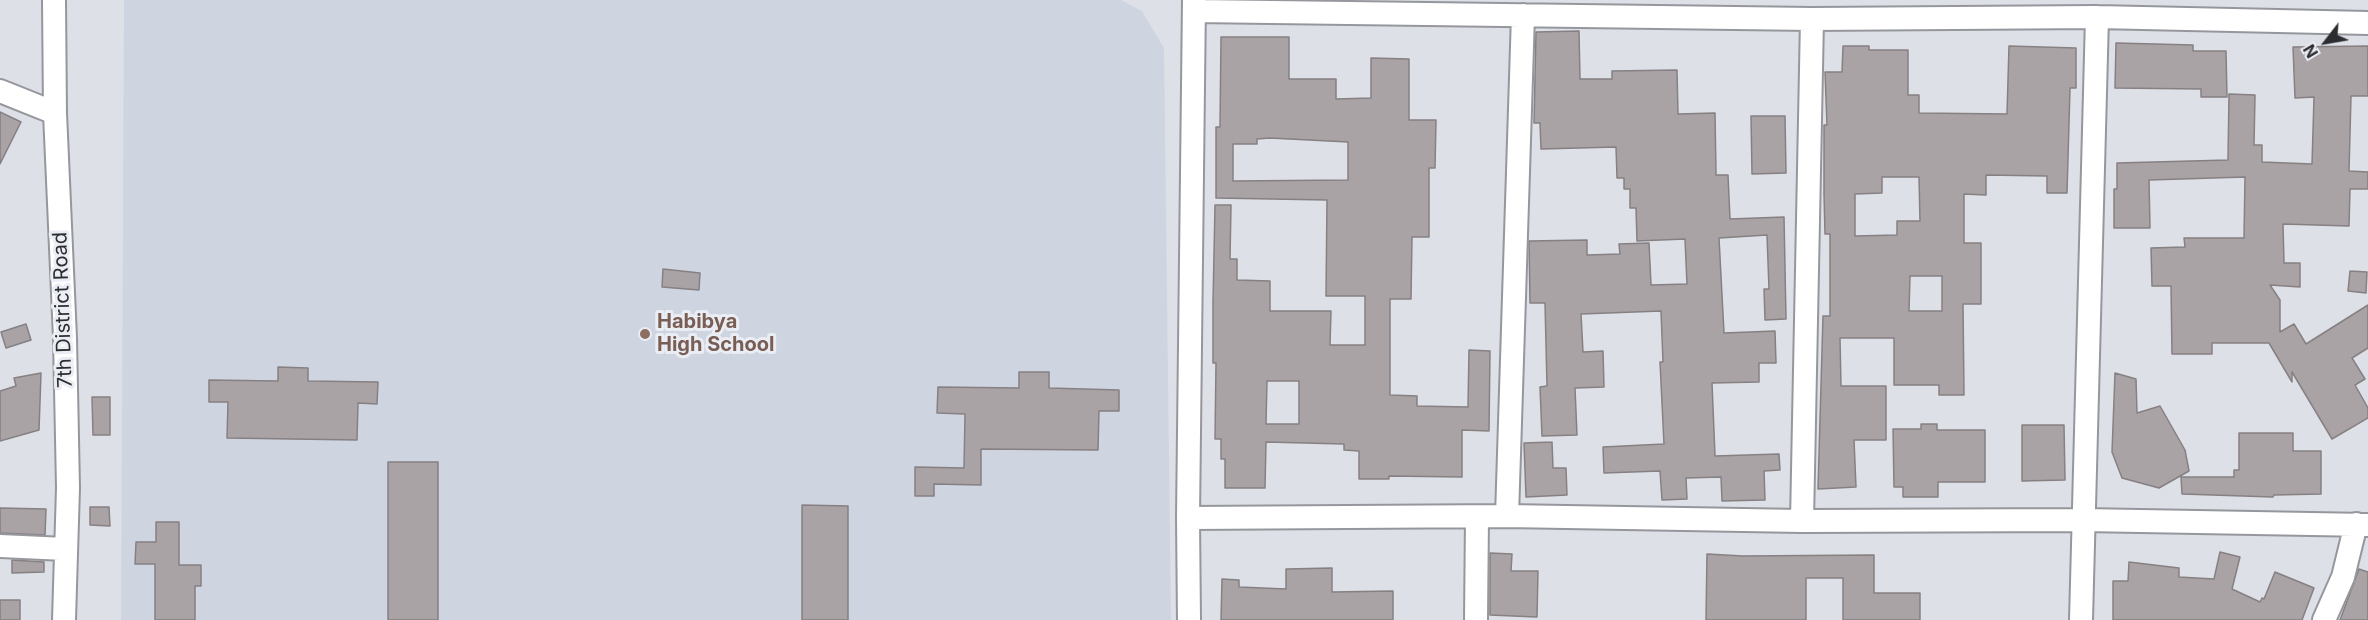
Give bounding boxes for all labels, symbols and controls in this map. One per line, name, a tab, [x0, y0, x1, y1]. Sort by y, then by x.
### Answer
north arrow	[2296, 12, 2356, 72]
text: N	[2299, 41, 2322, 62]
street label: 7th District Road	[48, 232, 78, 388]
place label: Habibya High School	[657, 310, 774, 357]
marker: Habibya High School	[638, 327, 652, 341]

